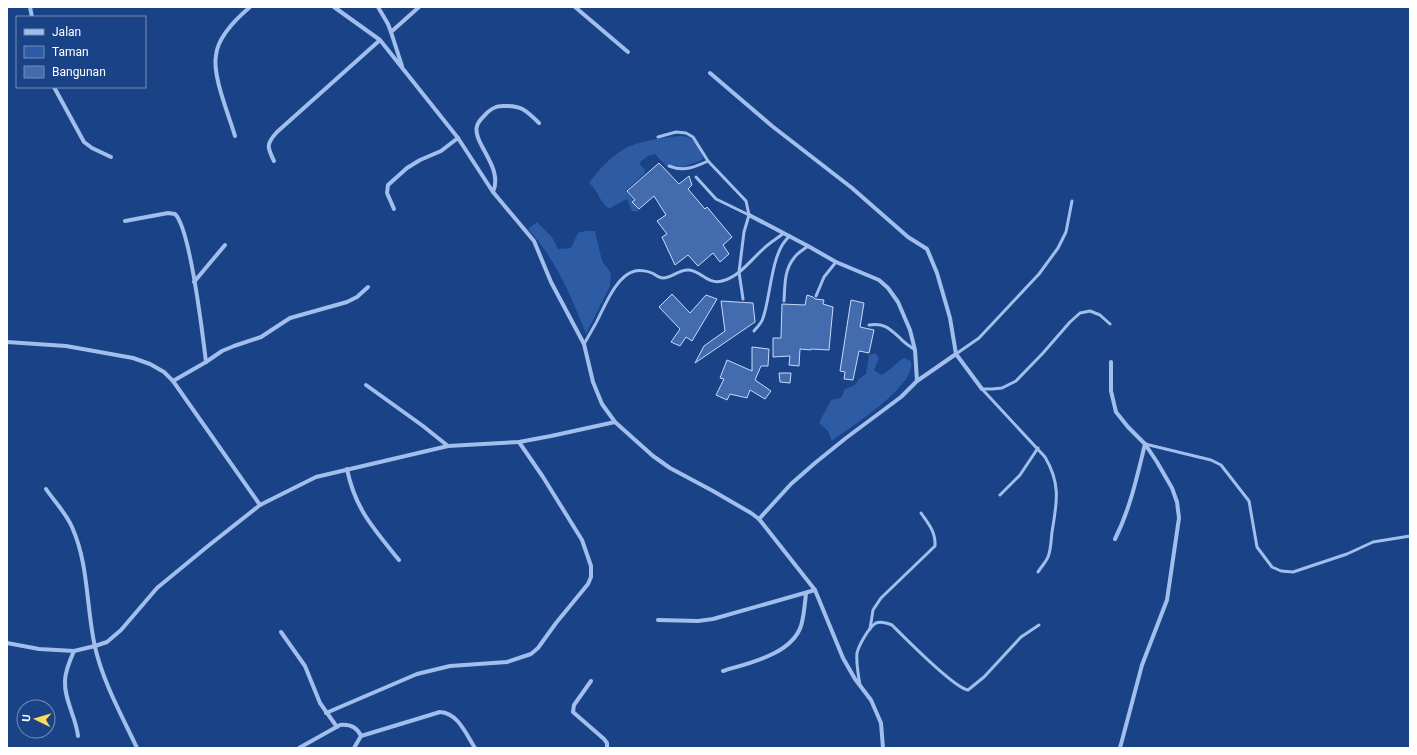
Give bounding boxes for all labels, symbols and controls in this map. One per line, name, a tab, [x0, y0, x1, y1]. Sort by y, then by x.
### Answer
legend	[16, 16, 146, 88]
text: Jalan	[52, 25, 81, 39]
text: Taman	[52, 45, 89, 59]
text: Bangunan	[52, 65, 106, 79]
north arrow	[16, 699, 56, 739]
text: U	[20, 714, 33, 722]

